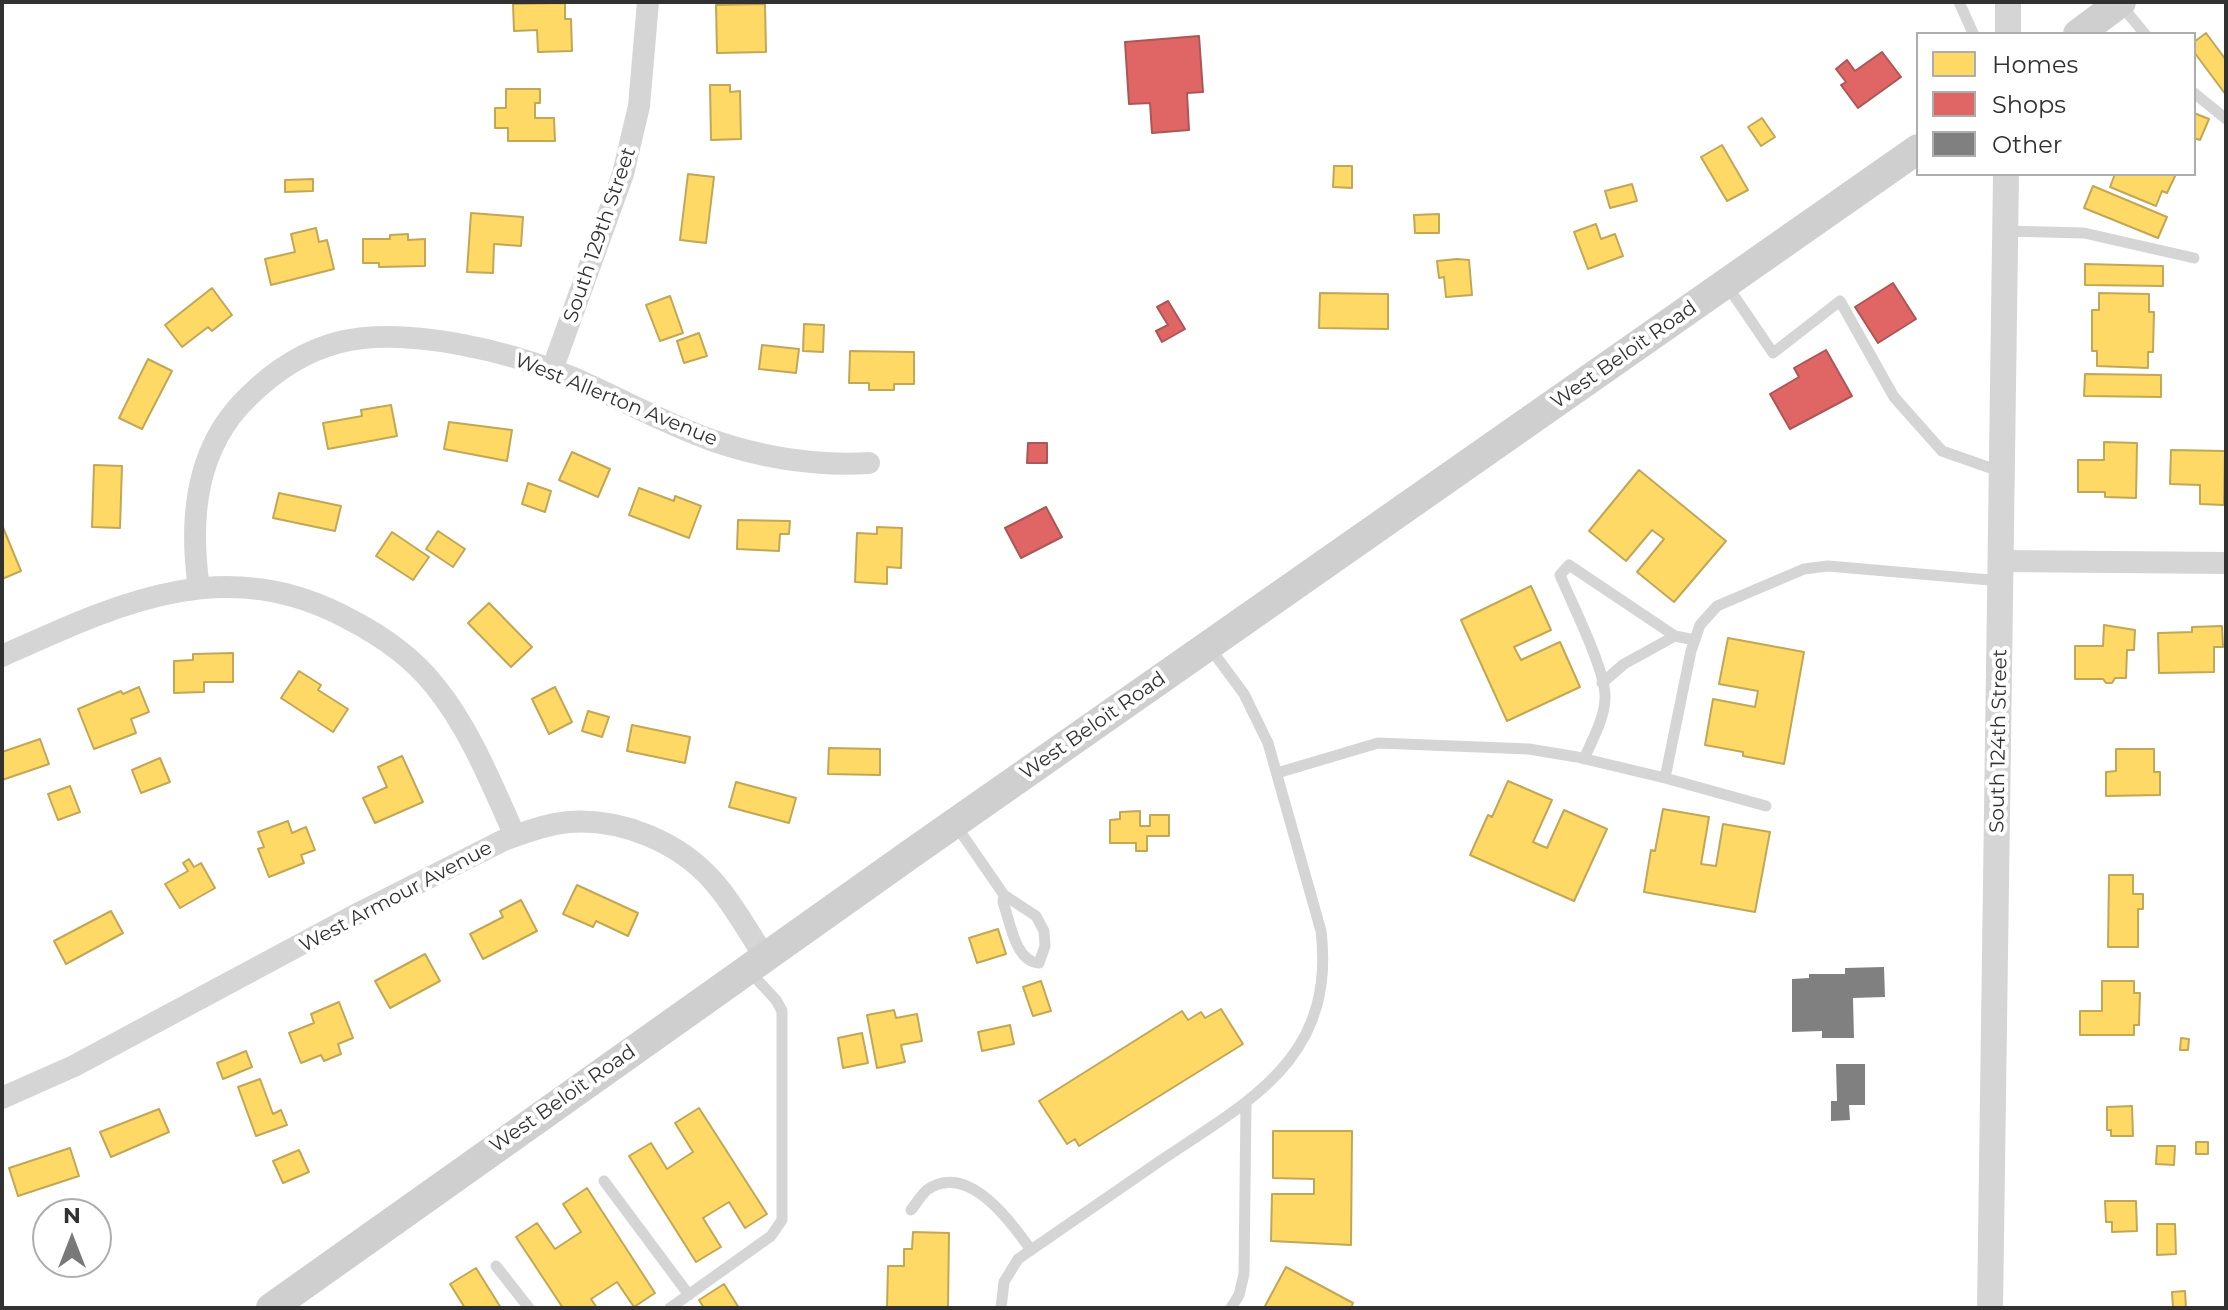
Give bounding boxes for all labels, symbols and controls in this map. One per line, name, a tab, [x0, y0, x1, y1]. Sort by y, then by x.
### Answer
legend	[1916, 32, 2196, 176]
text: Homes	[1992, 50, 2078, 79]
text: Shops	[1992, 90, 2066, 119]
text: Other	[1992, 130, 2062, 159]
street label: South 129th Street	[559, 144, 641, 326]
street label: West Beloit Road	[1547, 296, 1701, 414]
street label: West Allerton Avenue	[511, 348, 721, 452]
street label: South 124th Street	[1985, 649, 2013, 833]
street label: West Beloit Road	[1016, 667, 1170, 785]
street label: West Armour Avenue	[296, 836, 496, 958]
street label: West Beloit Road	[486, 1040, 640, 1158]
north arrow	[32, 1198, 112, 1278]
text: N	[63, 1202, 81, 1229]

